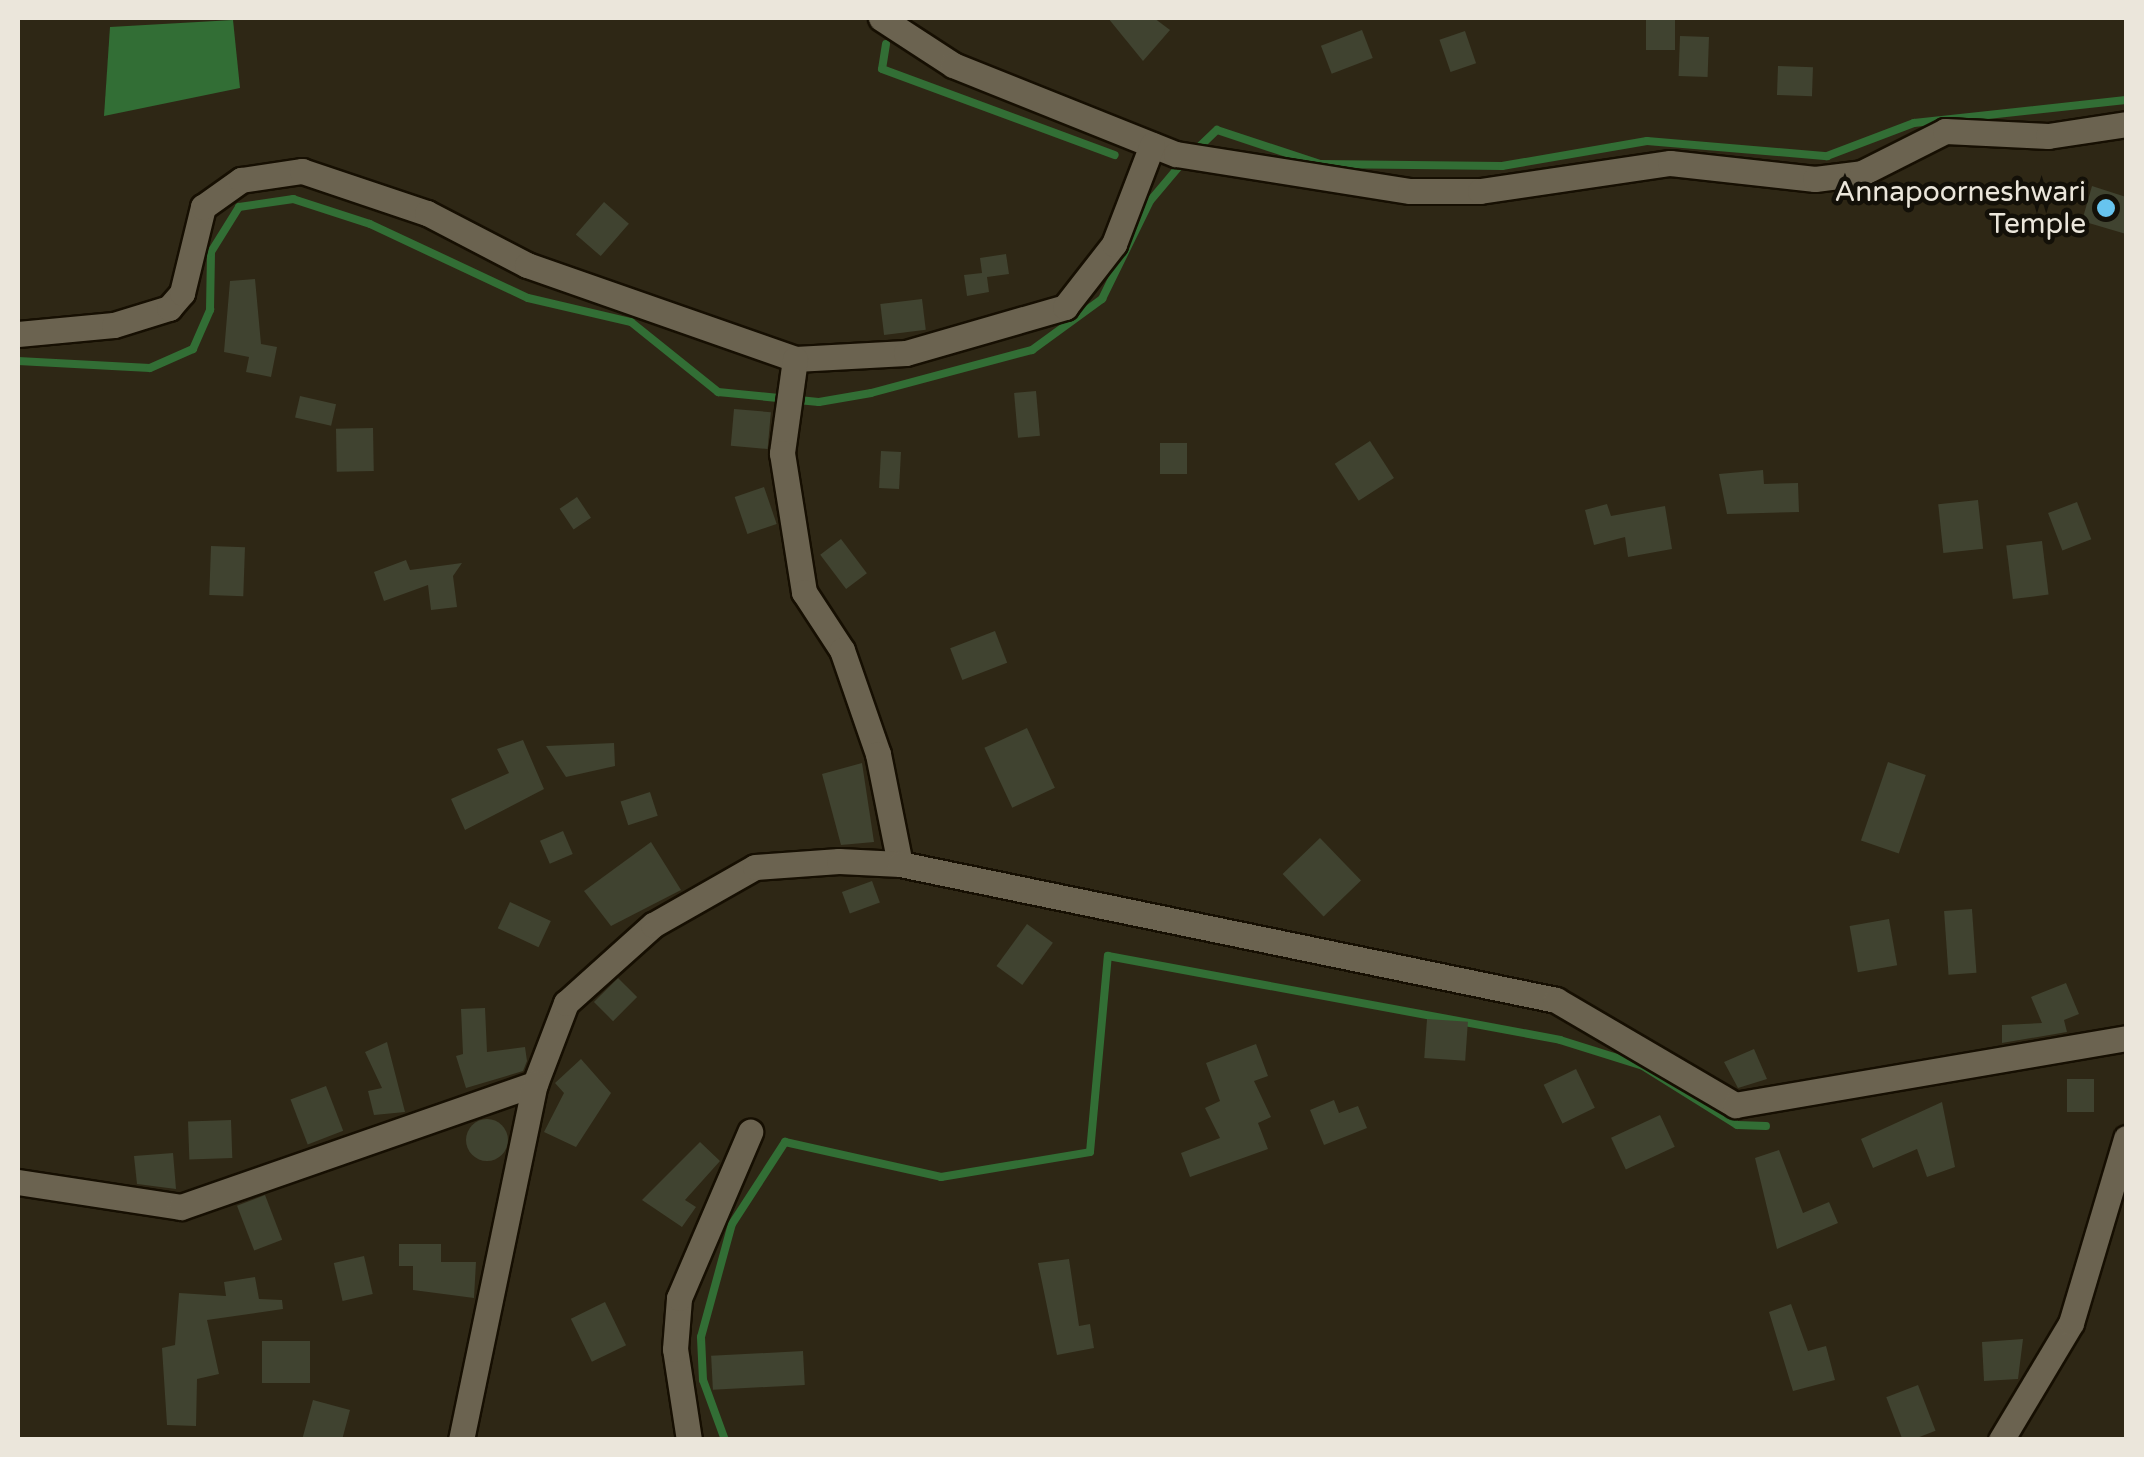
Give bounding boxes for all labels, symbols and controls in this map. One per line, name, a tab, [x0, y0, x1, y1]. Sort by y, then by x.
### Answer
place label: Annapoorneshwari Temple	[1834, 175, 2086, 241]
marker: Annapoorneshwari Temple	[2095, 197, 2117, 219]

